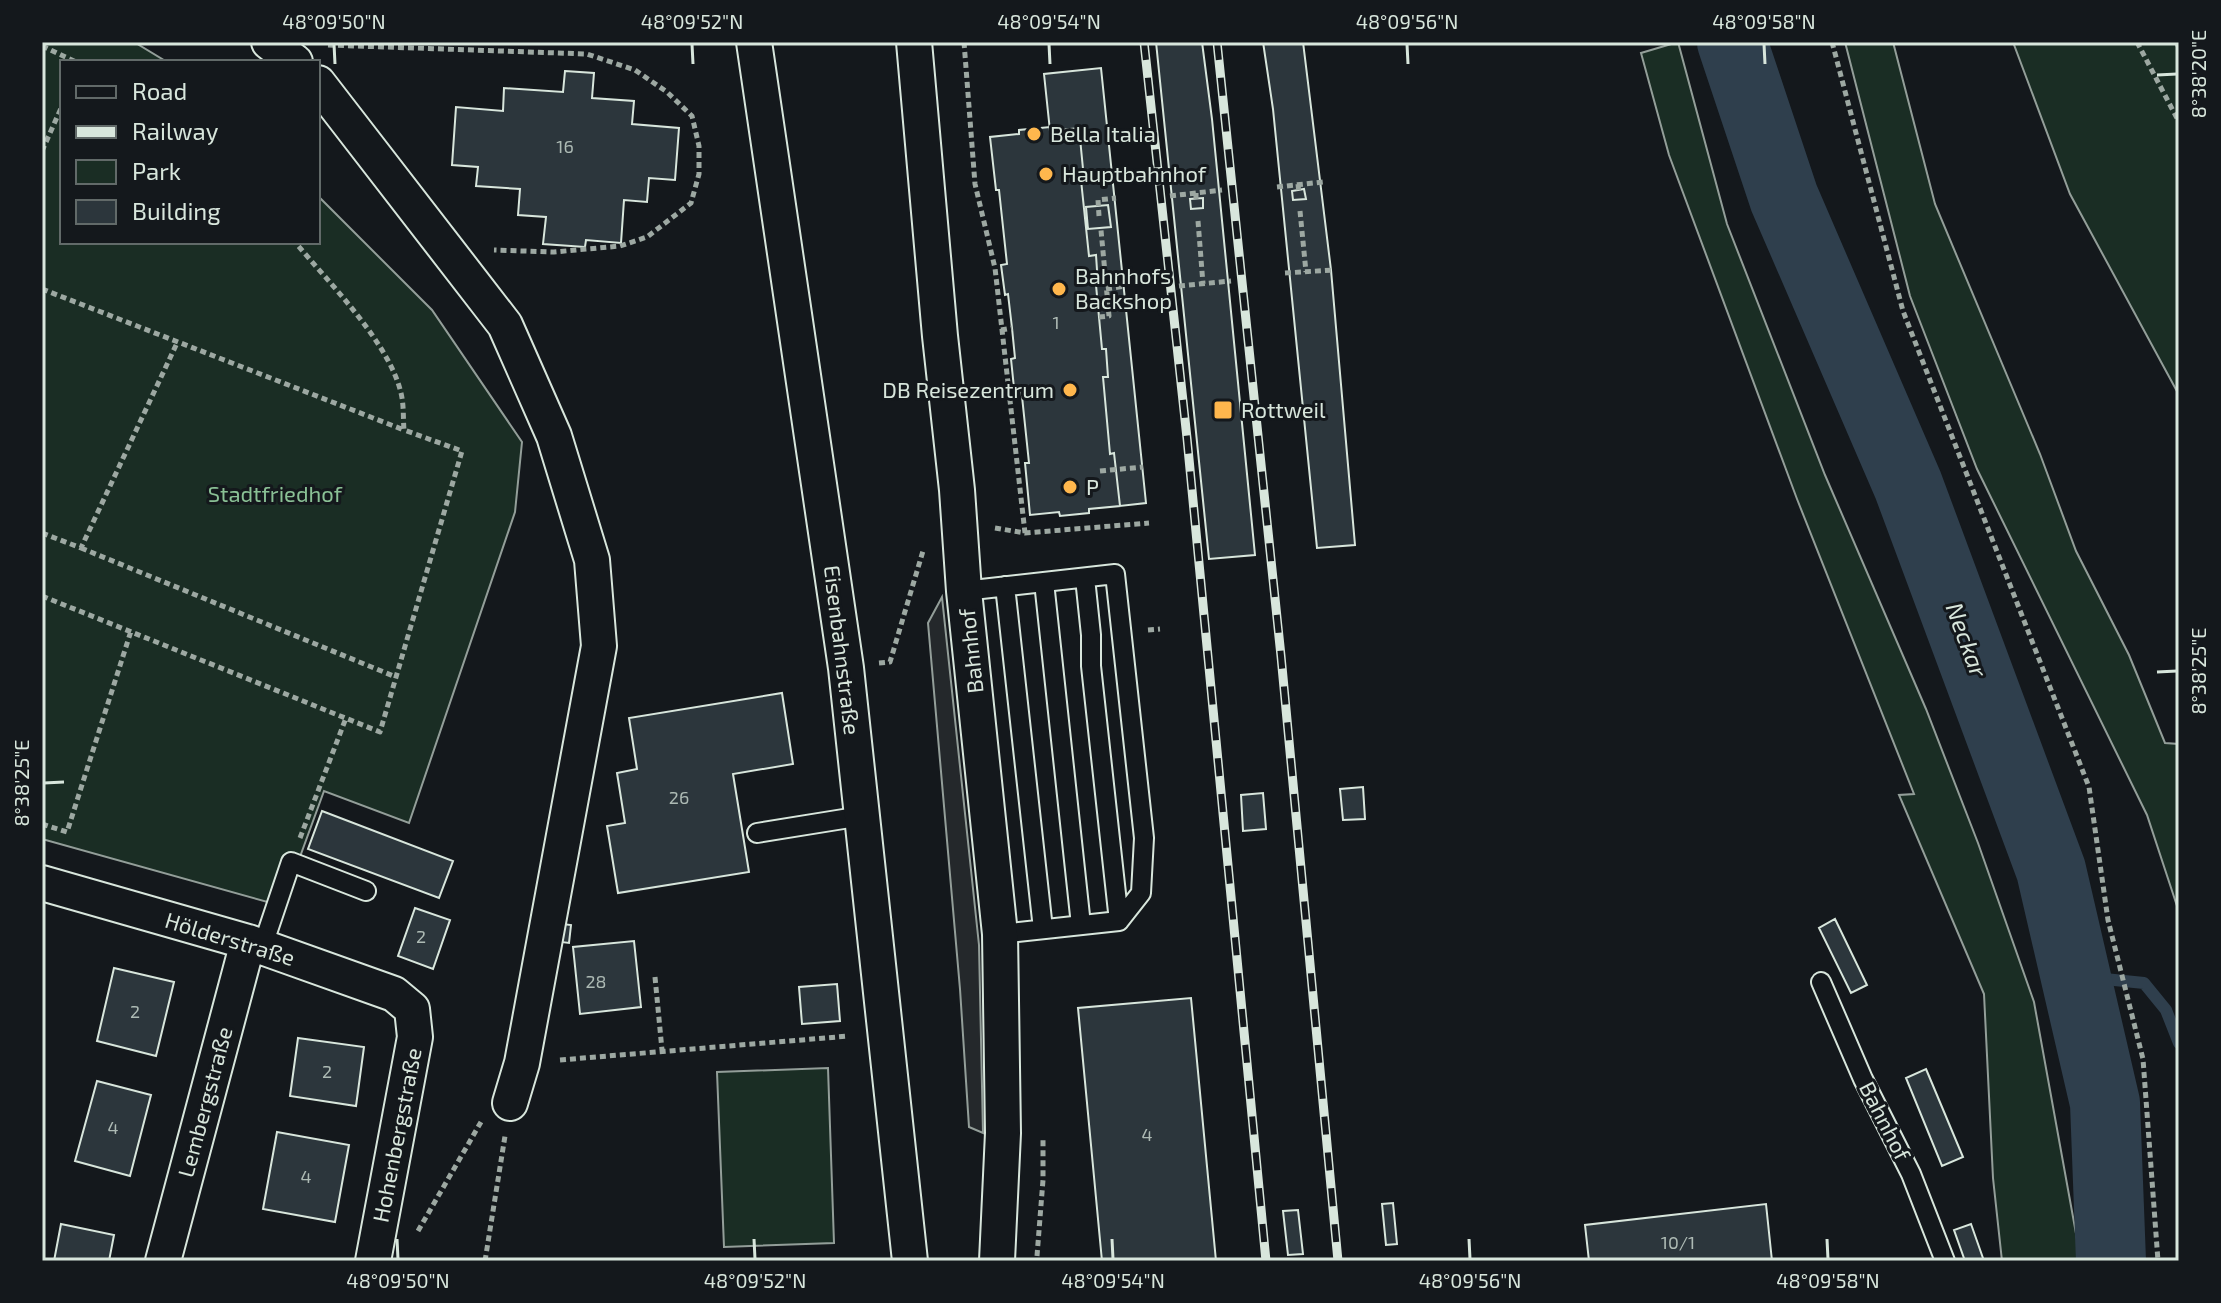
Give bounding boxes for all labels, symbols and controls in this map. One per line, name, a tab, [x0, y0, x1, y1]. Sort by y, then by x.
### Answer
text: 48°09'50"N	[282, 9, 386, 33]
text: 48°09'52"N	[641, 9, 743, 33]
text: 48°09'54"N	[997, 9, 1101, 33]
text: 48°09'56"N	[1356, 9, 1458, 33]
text: 48°09'58"N	[1712, 9, 1816, 33]
text: 8°38'20"E	[2186, 30, 2210, 118]
legend	[60, 60, 320, 244]
text: Road	[132, 76, 187, 105]
text: Railway	[132, 116, 219, 145]
place label: Bella Italia	[1050, 120, 1156, 146]
marker: Bella Italia	[1025, 125, 1043, 143]
house number: 16	[556, 135, 574, 157]
text: Park	[132, 156, 181, 185]
place label: Hauptbahnhof	[1062, 160, 1207, 186]
marker: Hauptbahnhof	[1037, 165, 1055, 183]
text: Building	[132, 196, 221, 225]
place label: Bahnhofs Backshop	[1075, 262, 1172, 313]
marker: Bahnhofs Backshop	[1050, 280, 1068, 298]
house number: 1	[1052, 311, 1060, 333]
place label: DB Reisezentrum	[882, 376, 1054, 402]
marker: DB Reisezentrum	[1061, 381, 1079, 399]
place label: Rottweil	[1241, 396, 1326, 422]
marker: Rottweil	[1212, 399, 1234, 421]
place label: P	[1086, 473, 1099, 499]
marker: P	[1061, 478, 1079, 496]
park label: Stadtfriedhof	[208, 480, 343, 506]
street label: Eisenbahnstraße	[820, 564, 866, 736]
water label: Neckar	[1941, 598, 1994, 681]
street label: Bahnhof	[953, 607, 987, 695]
text: 8°38'25"E	[2186, 627, 2210, 715]
text: 8°38'25"E	[9, 739, 33, 827]
house number: 26	[669, 786, 689, 808]
street label: Hölderstraße	[162, 906, 298, 970]
house number: 2	[416, 925, 426, 947]
house number: 28	[585, 970, 607, 992]
house number: 2	[130, 1000, 140, 1022]
street label: Lembergstraße	[171, 1024, 237, 1180]
street label: Hohenbergstraße	[366, 1045, 426, 1224]
house number: 2	[322, 1060, 332, 1082]
street label: Bahnhof	[1855, 1077, 1917, 1165]
house number: 4	[107, 1116, 119, 1138]
house number: 4	[1141, 1123, 1153, 1145]
house number: 4	[300, 1165, 312, 1187]
house number: 10/1	[1661, 1231, 1695, 1253]
text: 48°09'50"N	[346, 1268, 450, 1292]
text: 48°09'52"N	[704, 1268, 806, 1292]
text: 48°09'54"N	[1061, 1268, 1165, 1292]
text: 48°09'56"N	[1419, 1268, 1521, 1292]
text: 48°09'58"N	[1776, 1268, 1880, 1292]

